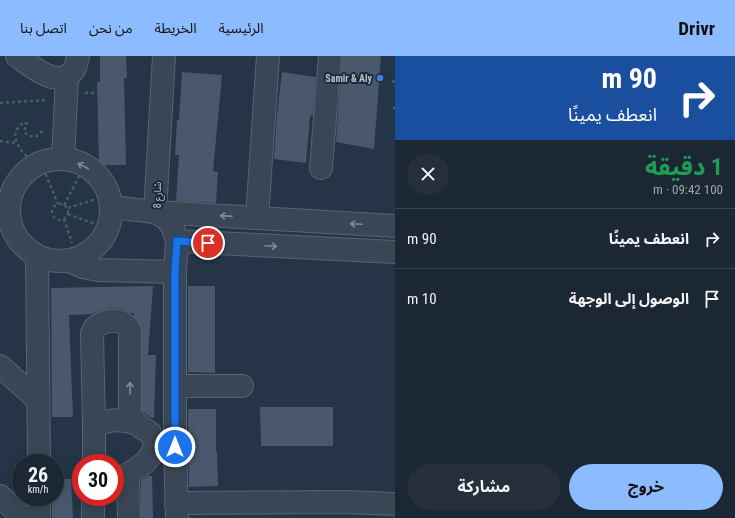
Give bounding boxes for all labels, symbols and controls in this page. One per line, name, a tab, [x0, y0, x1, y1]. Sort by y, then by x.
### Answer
text: Drivr	[678, 17, 715, 40]
text: اتصل بنا	[20, 20, 67, 36]
text: من نحن	[89, 20, 133, 36]
text: الخريطة	[155, 20, 197, 36]
text: الرئيسية	[219, 20, 264, 36]
text: 90 m	[601, 62, 657, 95]
icon: right	[671, 72, 723, 124]
place label: Samir & Aly	[325, 73, 373, 84]
marker: Samir & Aly	[375, 73, 385, 83]
text: انعطف يمينًا	[568, 104, 657, 125]
button: close	[407, 153, 449, 195]
text: 1 دقيقة	[645, 153, 723, 181]
one-way arrow	[77, 161, 89, 169]
street label: شارع 8	[152, 181, 165, 208]
text: 100 m · 09:42	[653, 182, 723, 197]
one-way arrow	[220, 213, 233, 220]
one-way arrow	[350, 220, 363, 228]
pin	[191, 226, 225, 260]
icon: right	[701, 228, 723, 250]
text: 90 m	[407, 230, 437, 248]
text: انعطف يمينًا	[609, 230, 689, 248]
icon: arrive	[197, 232, 219, 254]
one-way arrow	[264, 242, 277, 249]
icon: arrive	[701, 288, 723, 310]
text: 10 m	[407, 290, 437, 308]
text: الوصول إلى الوجهة	[569, 290, 689, 308]
one-way arrow	[126, 382, 134, 395]
position arrow	[154, 426, 196, 468]
speed limit sign: 30	[72, 454, 124, 506]
text: 26	[28, 463, 48, 487]
button: مشاركة	[407, 464, 561, 510]
button: خروج	[569, 464, 723, 510]
text: km/h	[28, 484, 48, 495]

